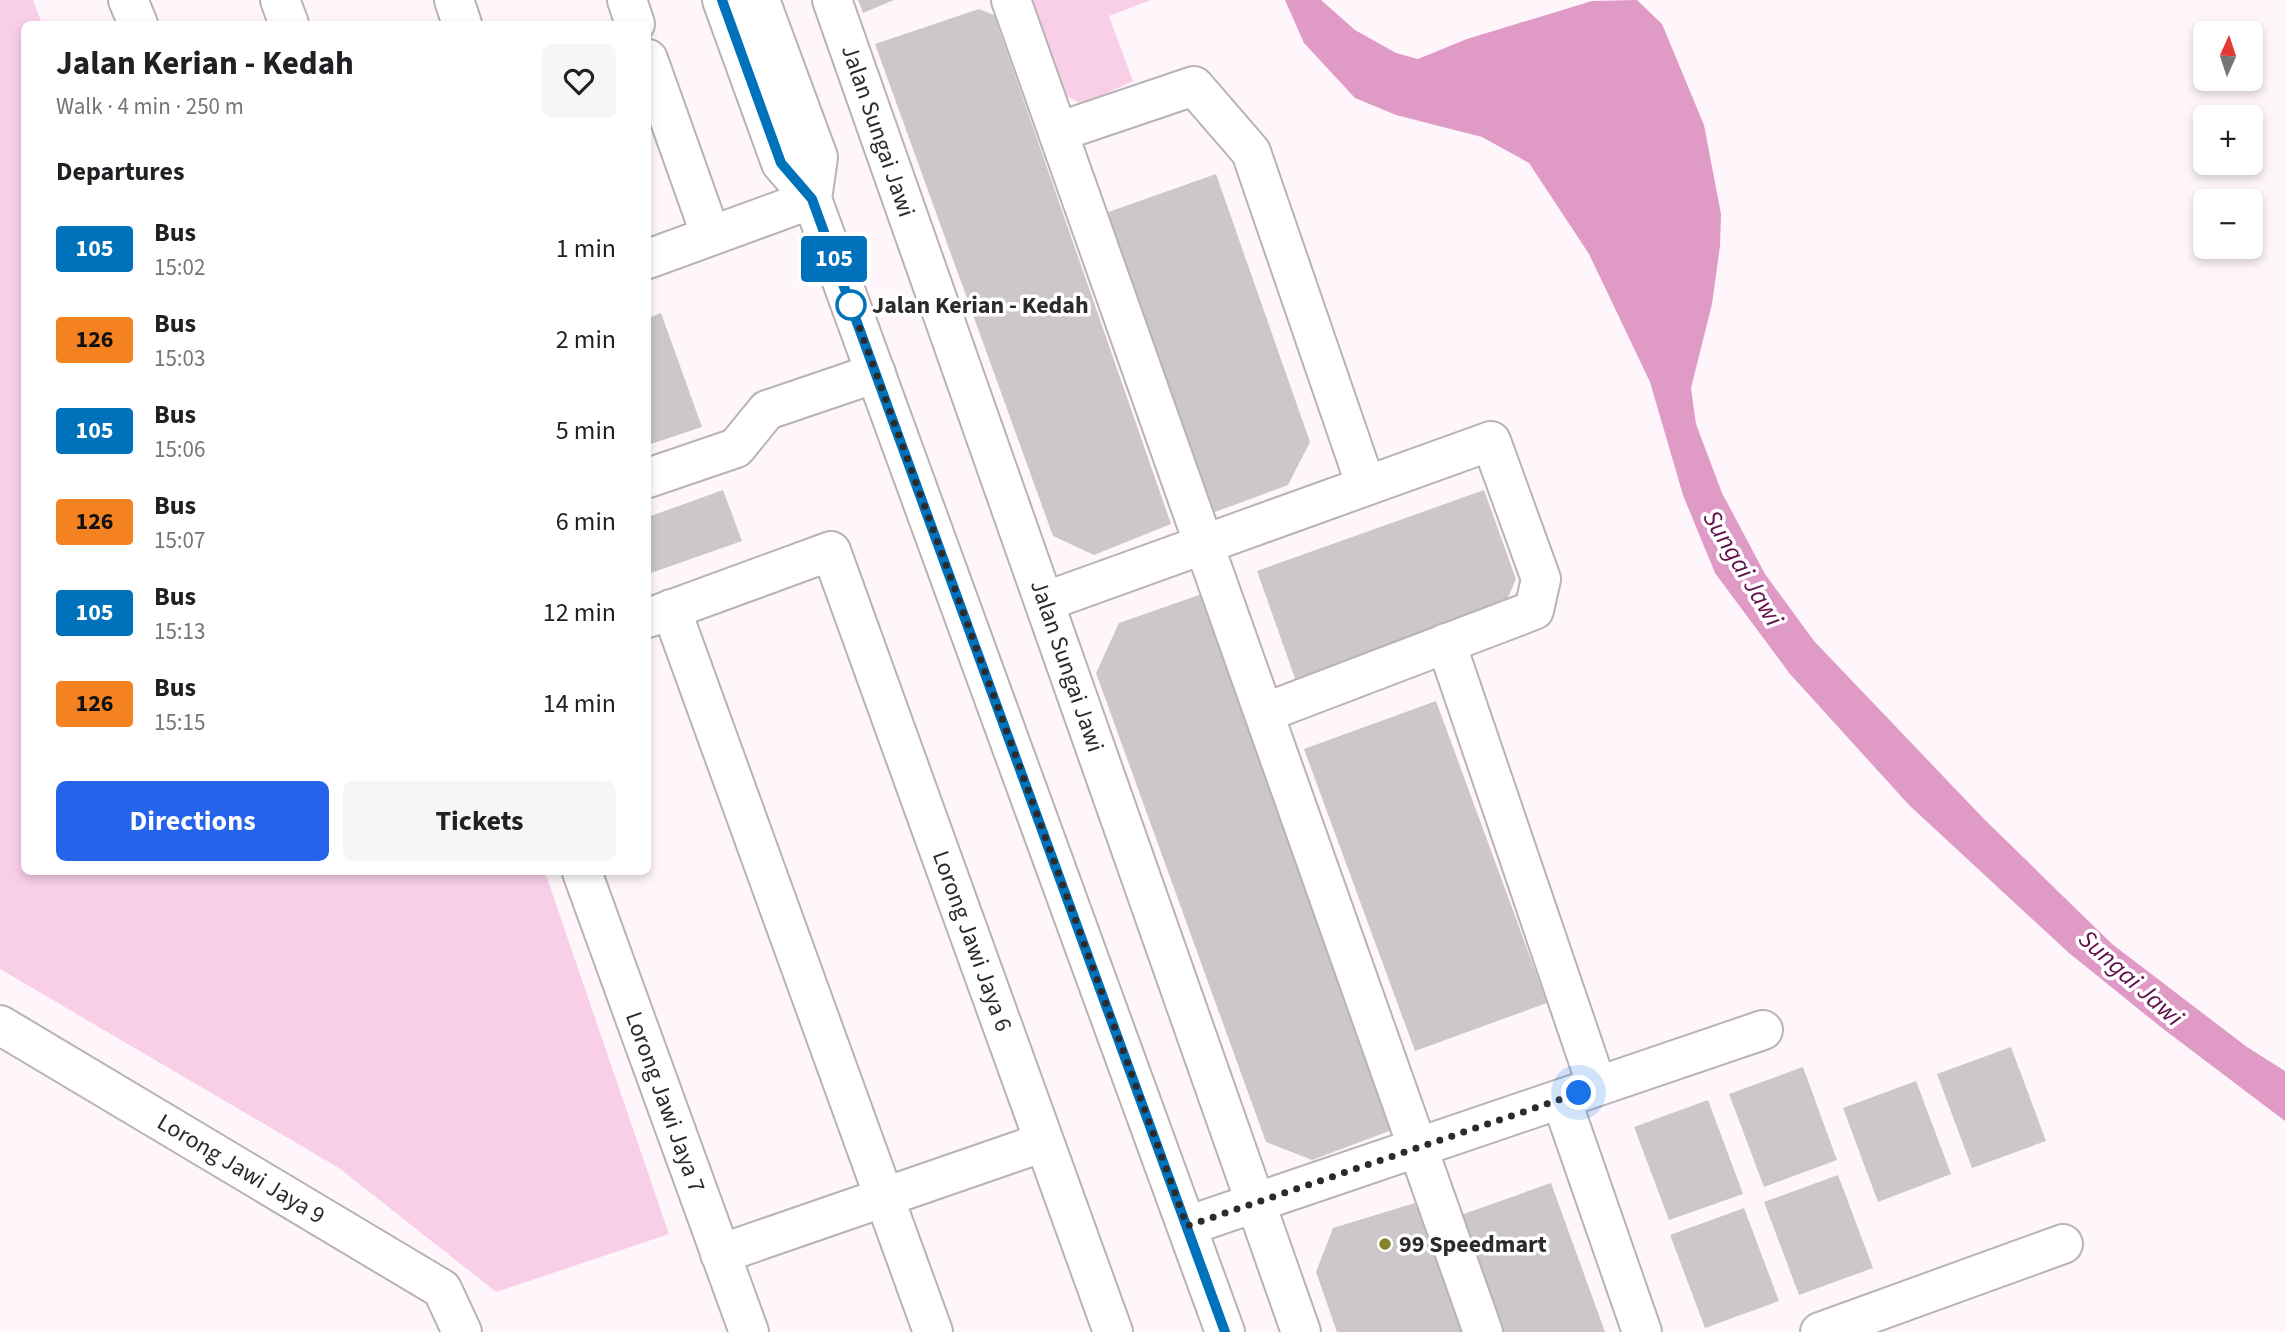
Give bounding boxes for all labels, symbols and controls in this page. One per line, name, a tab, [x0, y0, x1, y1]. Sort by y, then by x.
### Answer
north arrow	[2193, 21, 2263, 91]
map controls	[2193, 21, 2263, 259]
text: Jalan Kerian - Kedah	[56, 40, 354, 87]
street label: Jalan Sungai Jawi	[832, 40, 924, 222]
button: heart	[542, 44, 616, 118]
text: Walk · 4 min · 250 m	[56, 90, 244, 123]
button: +	[2193, 105, 2263, 175]
text: Departures	[56, 153, 184, 190]
button: −	[2193, 189, 2263, 259]
text: Bus	[154, 214, 196, 251]
text: 1 min	[556, 230, 616, 267]
text: 105	[75, 231, 114, 266]
line badge: 105	[794, 236, 874, 282]
text: 105	[815, 241, 853, 276]
text: 15:02	[154, 251, 205, 284]
place label: Jalan Kerian - Kedah	[872, 288, 1089, 323]
marker: Jalan Kerian - Kedah	[836, 290, 866, 320]
text: Bus	[154, 305, 196, 342]
text: 2 min	[556, 321, 616, 358]
text: 126	[75, 322, 114, 357]
text: 15:03	[154, 342, 205, 375]
text: Bus	[154, 396, 196, 433]
text: 5 min	[556, 412, 616, 449]
text: 105	[75, 413, 114, 448]
text: 15:06	[154, 433, 205, 466]
text: Bus	[154, 487, 196, 524]
text: 6 min	[556, 503, 616, 540]
water label: Sungai Jawi	[1694, 503, 1793, 634]
text: 126	[75, 504, 114, 539]
text: 15:07	[154, 524, 205, 557]
street label: Jalan Sungai Jawi	[1021, 575, 1113, 757]
text: Bus	[154, 578, 196, 615]
text: 12 min	[543, 594, 616, 631]
text: 105	[75, 595, 114, 630]
text: 15:13	[154, 615, 205, 648]
text: Bus	[154, 669, 196, 706]
text: 14 min	[543, 685, 616, 722]
text: 126	[75, 686, 114, 721]
text: 15:15	[154, 706, 205, 739]
button: Directions	[56, 781, 329, 861]
button: Tickets	[343, 781, 616, 861]
street label: Lorong Jawi Jaya 6	[923, 846, 1021, 1036]
water label: Sungai Jawi	[2070, 921, 2192, 1036]
street label: Lorong Jawi Jaya 7	[616, 1007, 714, 1197]
your location	[1561, 1075, 1596, 1110]
street label: Lorong Jawi Jaya 9	[150, 1105, 332, 1233]
place label: 99 Speedmart	[1399, 1227, 1547, 1262]
marker: 99 Speedmart	[1377, 1236, 1393, 1252]

